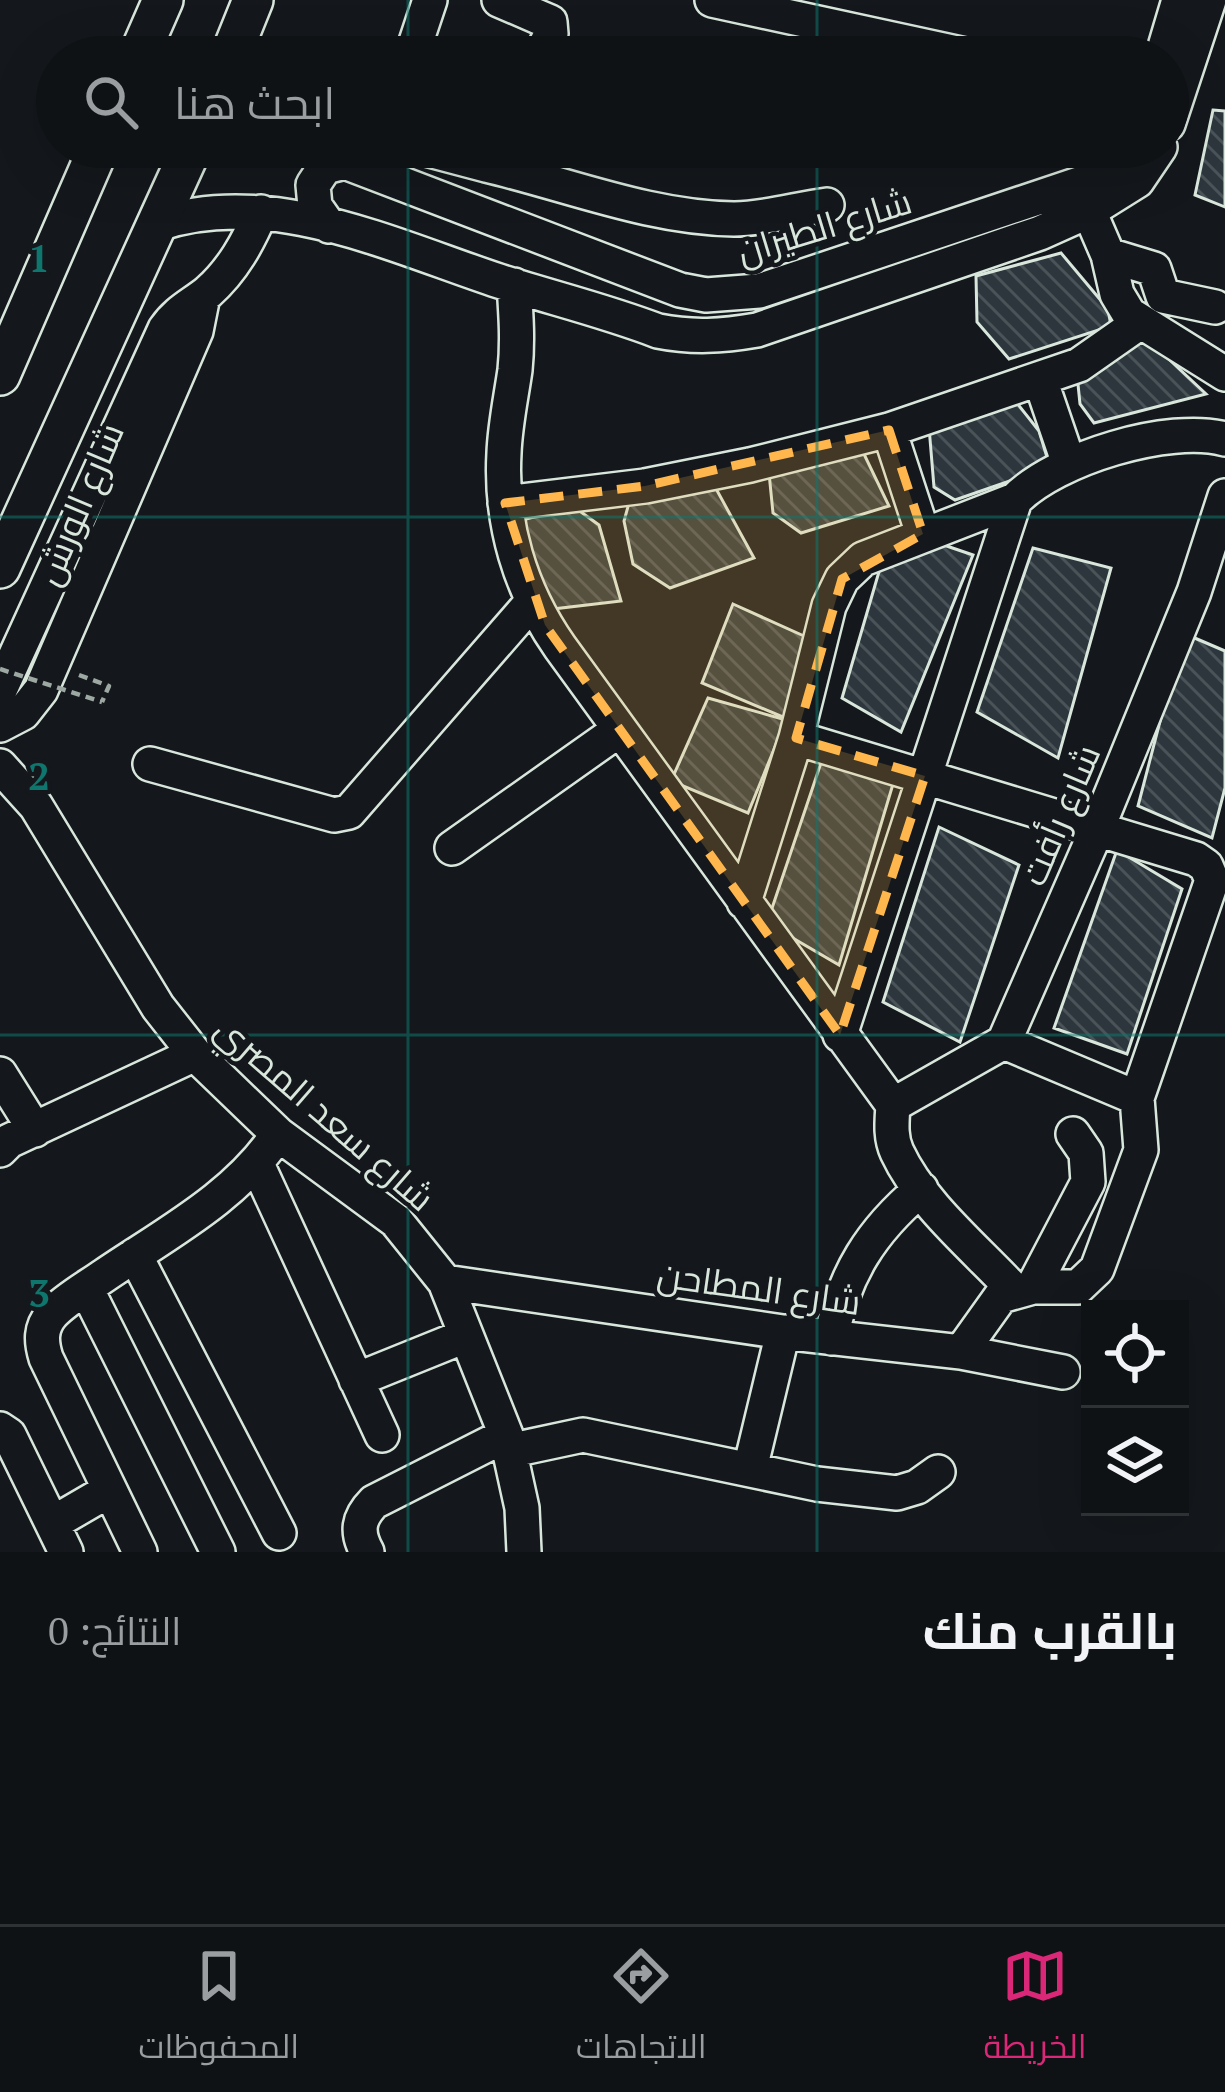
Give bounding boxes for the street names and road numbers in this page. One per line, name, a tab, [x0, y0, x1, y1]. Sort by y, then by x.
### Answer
street label: شارع الطيران	[731, 177, 917, 276]
street label: شارع الورش	[23, 415, 136, 593]
street label: شارع رأفت	[1009, 737, 1112, 893]
street label: شارع سعد المصري	[203, 1004, 445, 1225]
street label: شارع المطاحن	[654, 1250, 864, 1327]

